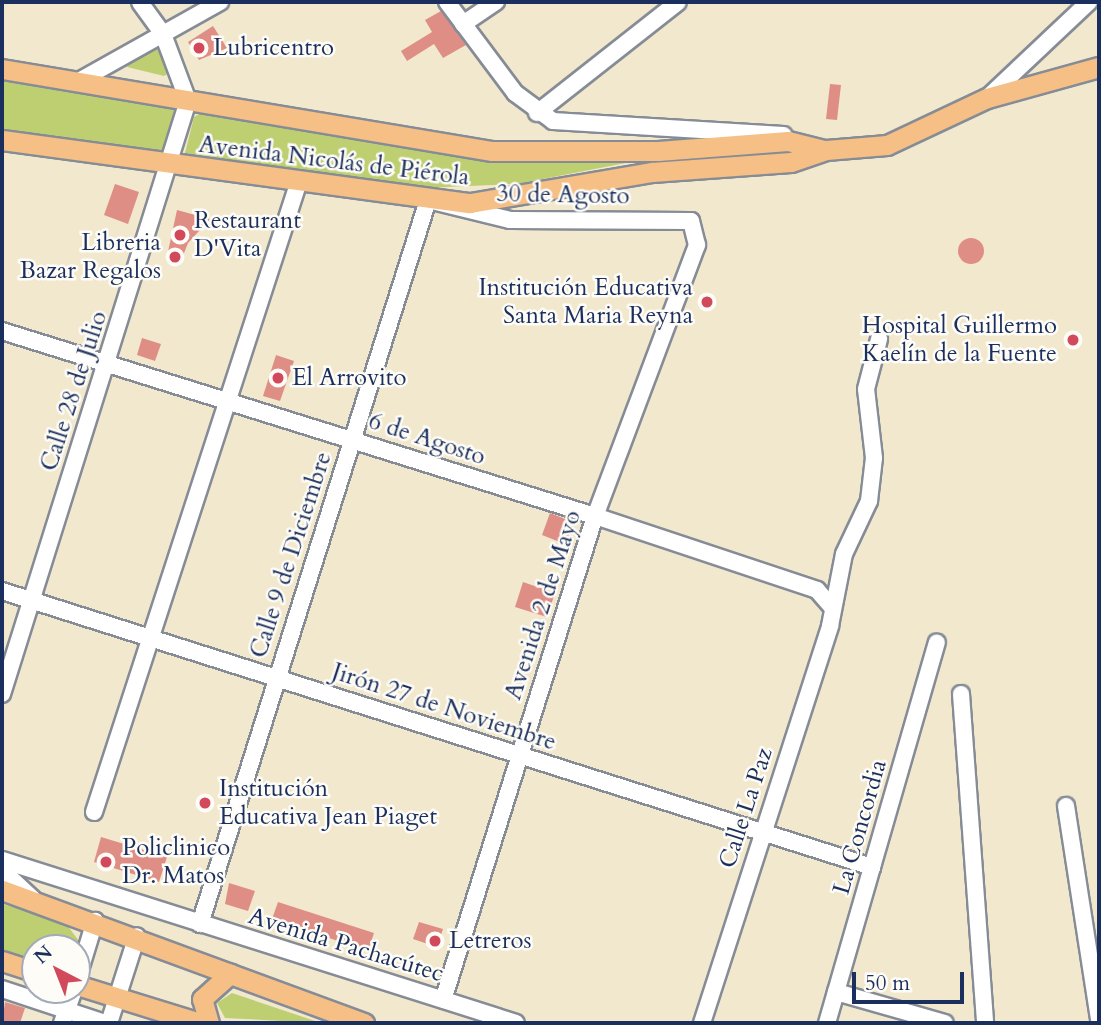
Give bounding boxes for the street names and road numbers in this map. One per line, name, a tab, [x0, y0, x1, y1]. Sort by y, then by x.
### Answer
street label: Avenida Nicolás de Piérola	[197, 130, 471, 192]
street label: 30 de Agosto	[496, 179, 630, 211]
street label: Calle 28 de Julio	[35, 307, 113, 475]
street label: 6 de Agosto	[365, 407, 489, 471]
street label: Calle 9 de Diciembre	[244, 448, 338, 662]
street label: Avenida 2 de Mayo	[499, 507, 587, 703]
street label: Jirón 27 de Noviembre	[328, 657, 560, 757]
street label: Calle La Paz	[713, 744, 779, 872]
street label: La Concordia	[827, 756, 893, 898]
street label: Avenida Pachacútec	[245, 902, 447, 988]

